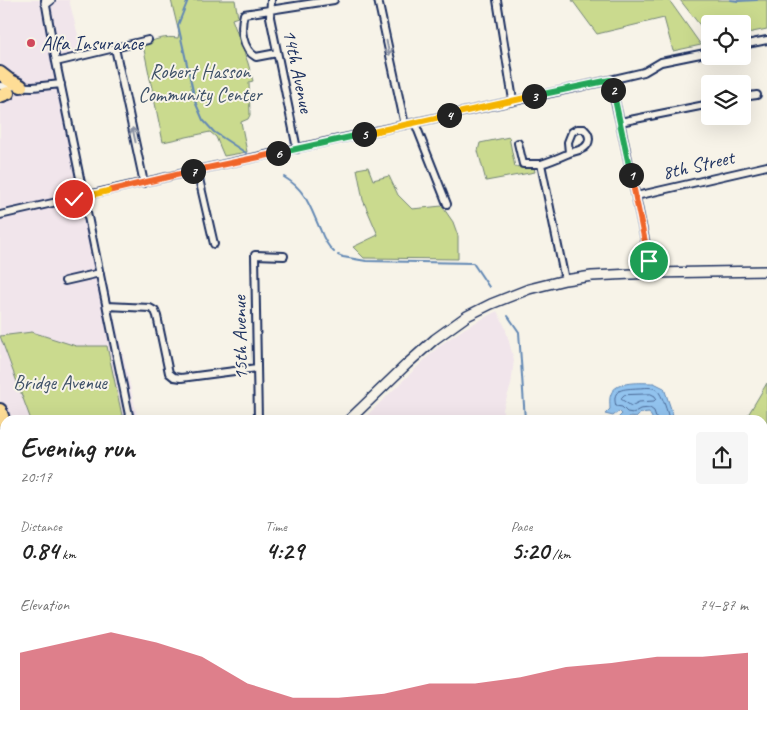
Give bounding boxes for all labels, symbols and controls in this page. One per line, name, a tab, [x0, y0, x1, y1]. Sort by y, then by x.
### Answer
map controls	[701, 15, 751, 125]
button: locate	[701, 15, 751, 65]
street label: 14th Avenue	[277, 27, 319, 116]
place label: Alfa Insurance	[41, 31, 145, 56]
marker: Alfa Insurance	[25, 37, 37, 49]
one-way arrow	[384, 39, 393, 55]
park label: Robert Hasson Community Center	[138, 59, 264, 107]
button: layers	[701, 75, 751, 125]
pin: 2	[600, 78, 626, 102]
text: 2	[610, 82, 617, 99]
pin: 3	[522, 84, 546, 108]
text: 3	[531, 88, 538, 105]
pin: 4	[436, 102, 462, 128]
text: 4	[446, 107, 453, 124]
pin: 5	[352, 122, 376, 146]
text: 5	[361, 126, 368, 143]
one-way arrow	[129, 128, 138, 144]
pin: 6	[266, 140, 290, 166]
street label: 8th Street	[660, 144, 739, 185]
text: 6	[275, 145, 282, 162]
pin: 7	[180, 158, 206, 184]
pin: 1	[618, 162, 644, 188]
text: 7	[190, 163, 197, 180]
text: 1	[628, 167, 635, 184]
pin	[53, 178, 95, 220]
icon: check	[60, 185, 88, 213]
pin	[628, 240, 670, 282]
icon: arrive	[635, 247, 663, 275]
street label: 15th Avenue	[227, 294, 253, 381]
park label: Bridge Avenue	[13, 370, 108, 395]
text: Evening run	[20, 430, 135, 465]
button: share	[696, 432, 748, 484]
text: 20:17	[20, 467, 52, 487]
text: Distance	[20, 518, 62, 535]
text: Time	[265, 518, 287, 535]
text: Pace	[511, 518, 532, 535]
text: 0.84	[20, 535, 59, 567]
text: 4:29	[265, 535, 304, 567]
text: 5:20	[511, 535, 549, 567]
text: km	[59, 546, 76, 563]
text: /km	[549, 546, 571, 563]
text: Elevation	[20, 595, 69, 615]
text: 74–87 m	[699, 595, 748, 615]

